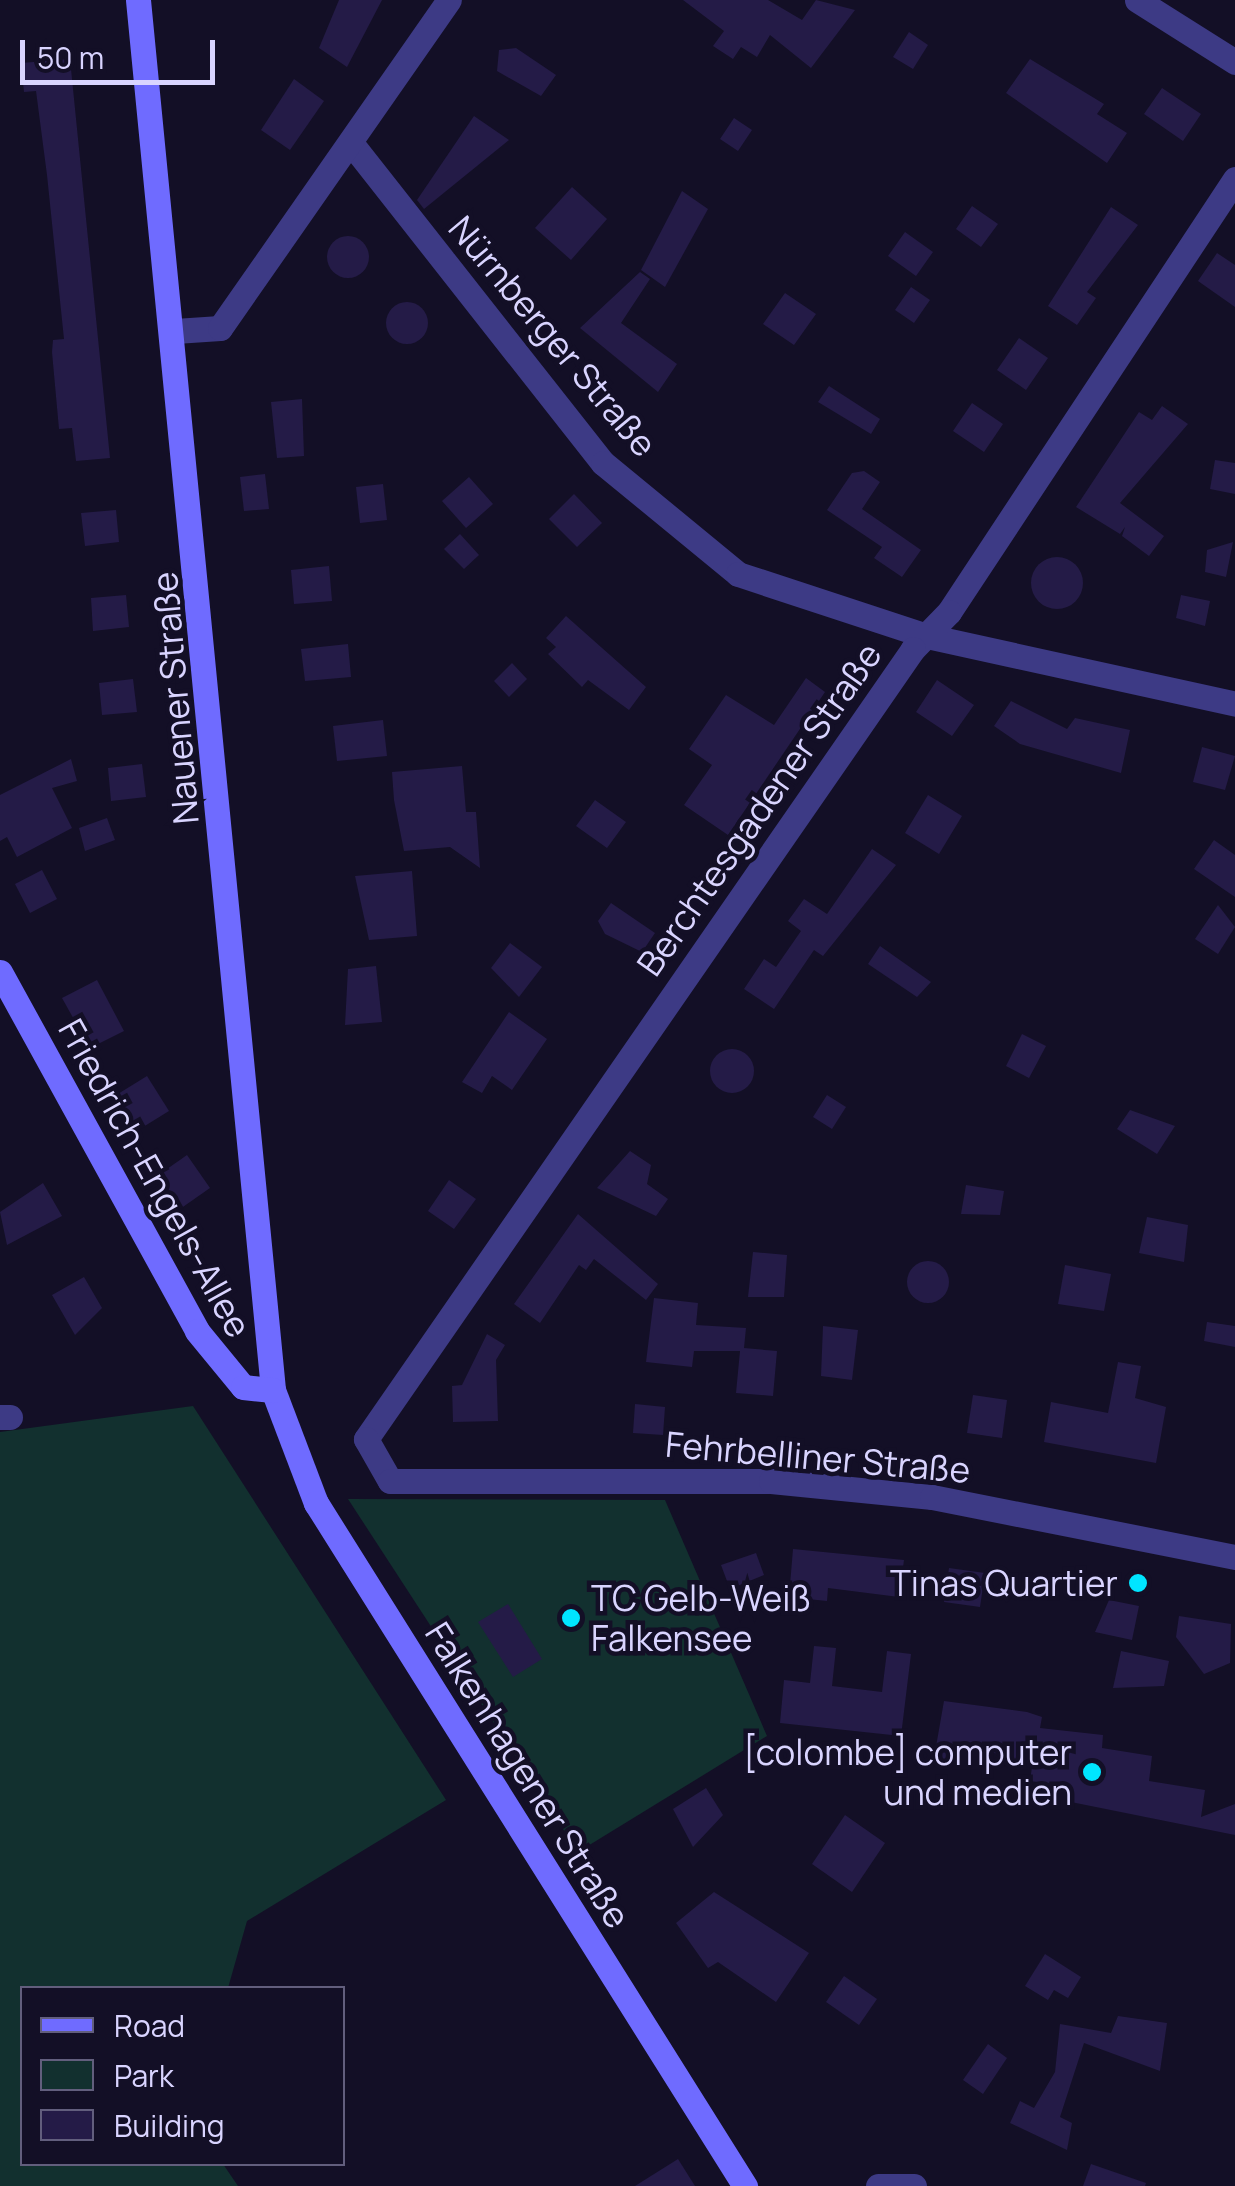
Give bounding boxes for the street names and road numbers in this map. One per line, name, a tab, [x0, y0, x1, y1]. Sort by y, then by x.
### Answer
street label: Nürnberger Straße	[440, 207, 666, 465]
street label: Nauener Straße	[143, 570, 207, 826]
street label: Berchtesgadener Straße	[628, 635, 890, 983]
street label: Friedrich-Engels-Allee	[50, 1012, 260, 1344]
street label: Fehrbelliner Straße	[664, 1423, 972, 1491]
street label: Falkenhagener Straße	[417, 1615, 639, 1935]

